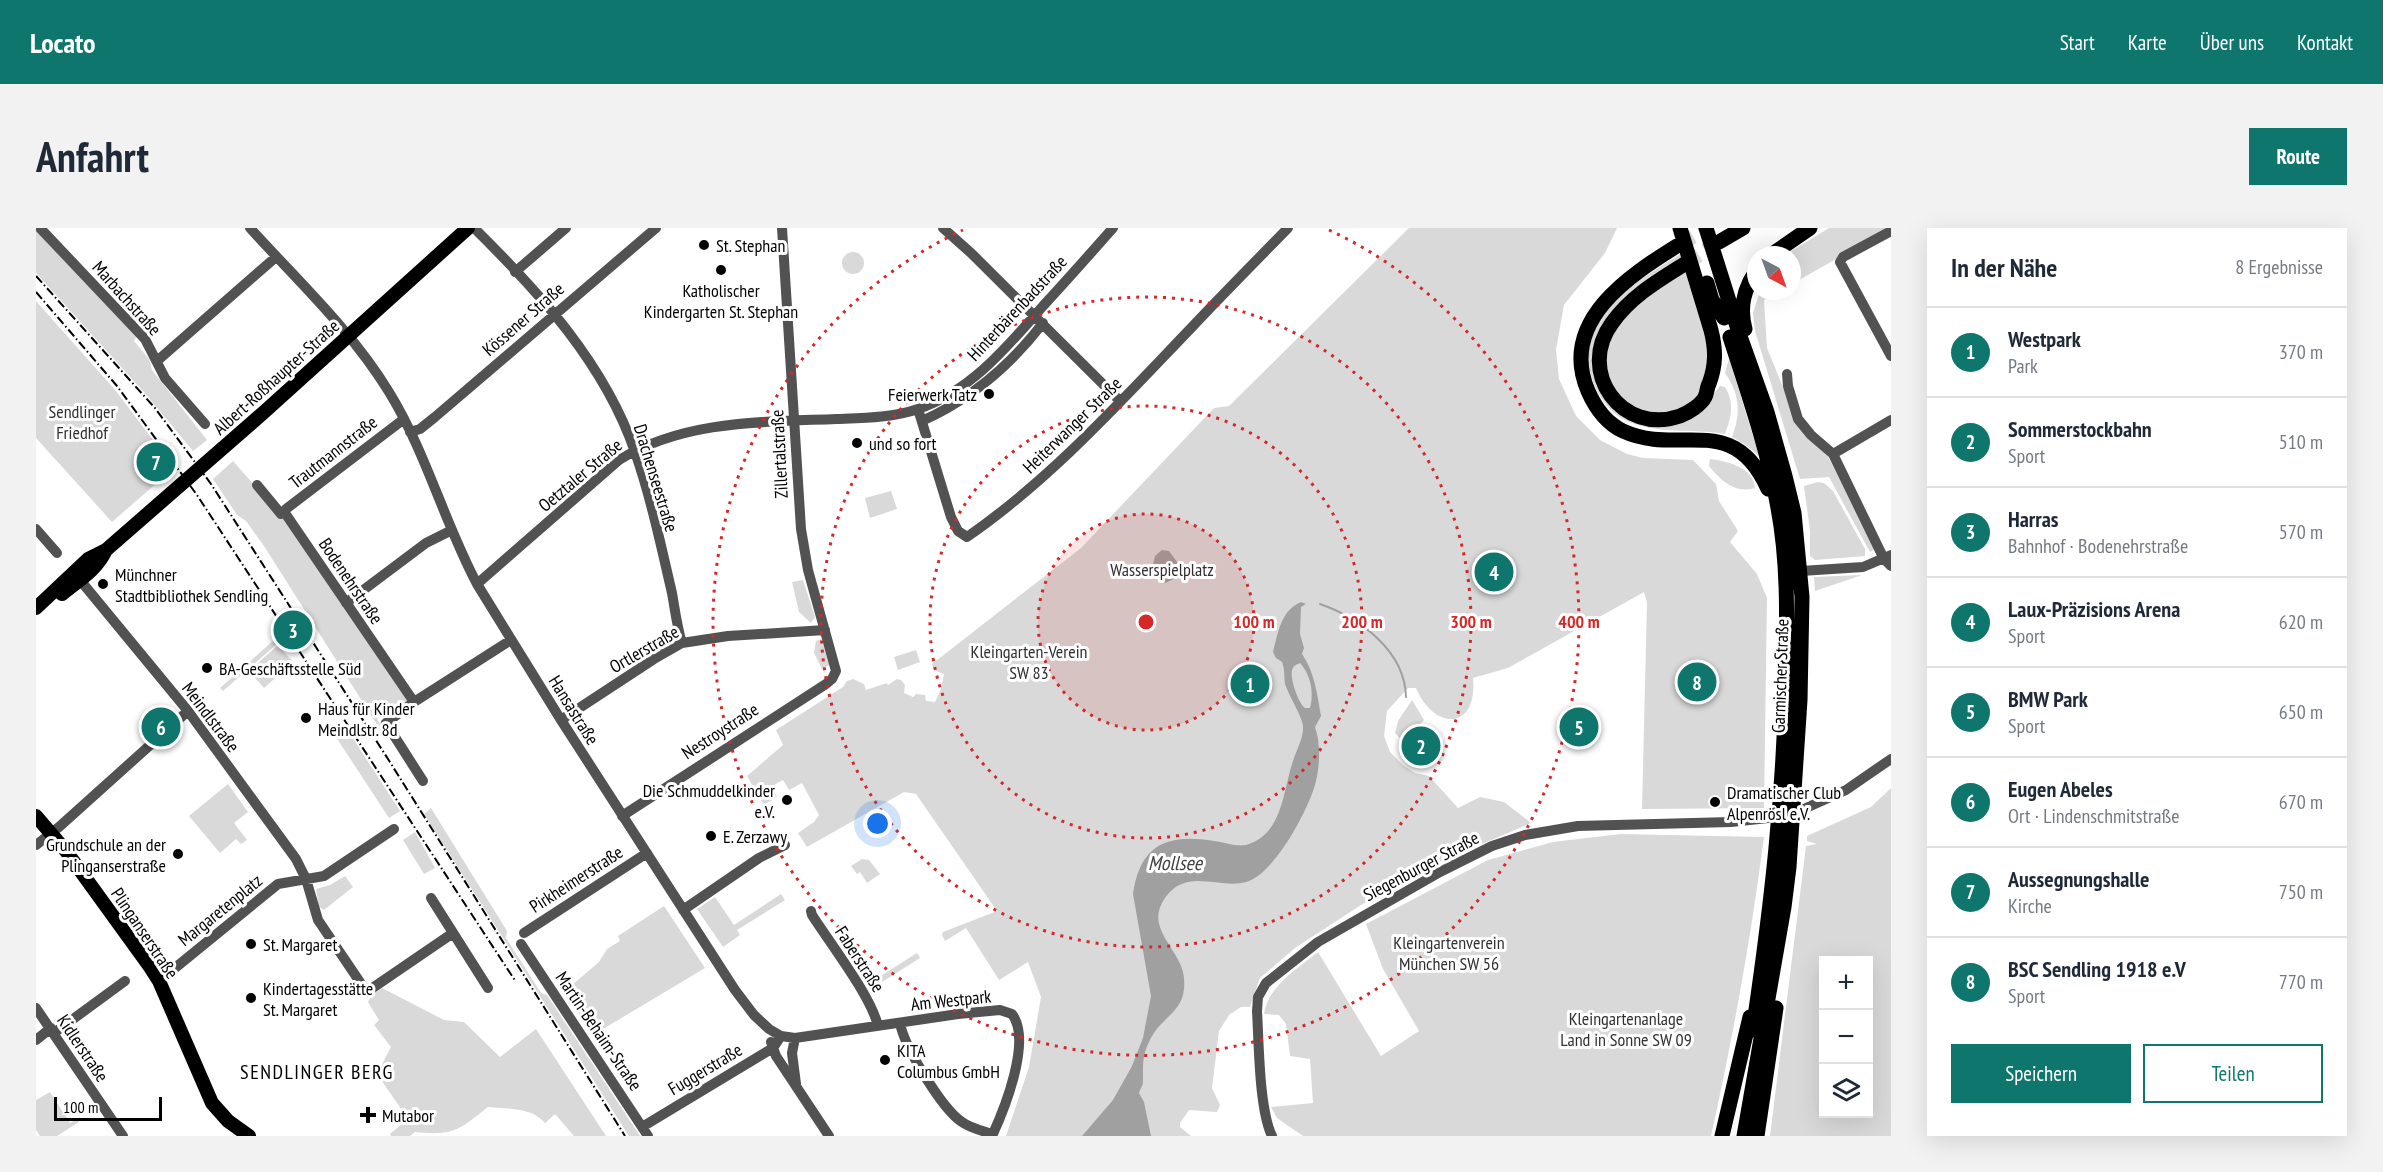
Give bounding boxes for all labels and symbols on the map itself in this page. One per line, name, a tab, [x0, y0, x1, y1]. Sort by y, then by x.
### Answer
place label: St. Stephan	[716, 234, 785, 257]
marker: St. Stephan	[697, 238, 711, 252]
north arrow	[1747, 246, 1801, 300]
street label: Hinterbärenbadstraße	[962, 250, 1072, 366]
street label: Marbachstraße	[88, 256, 166, 340]
marker: Katholischer Kindergarten St. Stephan	[714, 263, 728, 277]
street label: Kössener Straße	[477, 277, 569, 361]
place label: Katholischer Kindergarten St. Stephan	[644, 279, 798, 323]
street label: Albert-Roßhaupter-Straße	[208, 314, 344, 440]
street label: Heiterwanger Straße	[1018, 372, 1126, 478]
place label: Feierwerk Tatz	[888, 383, 977, 406]
marker: Feierwerk Tatz	[982, 387, 996, 401]
park label: Sendlinger Friedhof	[49, 400, 116, 444]
street label: Zillertalstraße	[765, 409, 793, 499]
street label: Trautmannstraße	[284, 410, 382, 494]
street label: Drachenseestraße	[629, 421, 683, 535]
place label: und so fort	[869, 432, 937, 455]
street label: Oetztaler Straße	[533, 433, 627, 517]
marker: und so fort	[850, 436, 864, 450]
pin: 7	[136, 440, 176, 484]
street label: Bodenehrstraße	[314, 534, 388, 628]
pin: 4	[1474, 550, 1514, 594]
park label: Wasserspielplatz	[1110, 558, 1214, 581]
place label: Münchner Stadtbibliothek Sendling	[115, 563, 268, 607]
marker: Münchner Stadtbibliothek Sendling	[96, 577, 110, 591]
pin: 3	[274, 608, 312, 652]
text: 100 m	[1233, 610, 1275, 633]
text: 200 m	[1341, 610, 1383, 633]
text: 300 m	[1450, 610, 1492, 633]
text: 400 m	[1558, 610, 1600, 633]
centre of rings	[1136, 612, 1156, 632]
street label: Garmischer Straße	[1767, 619, 1793, 733]
street label: Ortlerstraße	[605, 620, 683, 678]
park label: Kleingarten-Verein SW 83	[971, 640, 1087, 684]
place label: BA-Geschäftsstelle Süd	[219, 657, 361, 680]
pin: 8	[1678, 660, 1716, 704]
marker: BA-Geschäftsstelle Süd	[200, 661, 214, 675]
pin: 1	[1230, 662, 1270, 706]
street label: Hansastraße	[544, 671, 604, 749]
street label: Meindlstraße	[177, 677, 245, 757]
place label: Haus für Kinder Meindlstr. 8d	[318, 697, 415, 741]
street label: Nestroystraße	[677, 698, 763, 764]
pin: 6	[142, 704, 180, 750]
pin: 5	[1560, 704, 1598, 750]
marker: Haus für Kinder Meindlstr. 8d	[299, 711, 313, 725]
pin: 2	[1402, 724, 1440, 768]
place label: Die Schmuddelkinder e.V.	[643, 779, 775, 823]
place label: Dramatischer Club Alpenrösl e.V.	[1727, 781, 1841, 825]
marker: Die Schmuddelkinder e.V.	[780, 793, 794, 807]
marker: Dramatischer Club Alpenrösl e.V.	[1708, 795, 1722, 809]
your location	[863, 809, 892, 838]
place label: E. Zerzawy	[723, 825, 787, 848]
street label: Siegenburger Straße	[1359, 826, 1483, 906]
marker: E. Zerzawy	[704, 829, 718, 843]
place label: Grundschule an der Plinganserstraße	[46, 833, 166, 877]
street label: Pirkheimerstraße	[525, 840, 627, 918]
marker: Grundschule an der Plinganserstraße	[171, 847, 185, 861]
water label: Mollsee	[1148, 850, 1204, 876]
street label: Margaretenplatz	[173, 869, 267, 951]
street label: Plinganserstraße	[106, 883, 184, 983]
street label: Faberstraße	[830, 922, 890, 996]
park label: Kleingartenverein München SW 56	[1393, 931, 1505, 975]
place label: St. Margaret	[263, 933, 337, 956]
marker: St. Margaret	[244, 937, 258, 951]
street label: Martin-Behaim-Straße	[551, 967, 647, 1095]
place label: Kindertagesstätte St. Margaret	[263, 977, 373, 1021]
street label: Am Westpark	[910, 984, 992, 1016]
marker: Kindertagesstätte St. Margaret	[244, 991, 258, 1005]
park label: Kleingartenanlage Land in Sonne SW 09	[1560, 1007, 1692, 1051]
street label: Kidlerstraße	[52, 1010, 114, 1086]
street label: Fuggerstraße	[664, 1038, 746, 1100]
place label: KITA Columbus GmbH	[897, 1039, 1000, 1083]
marker: KITA Columbus GmbH	[878, 1053, 892, 1067]
district label: SENDLINGER BERG	[240, 1059, 394, 1085]
scale bar	[54, 1094, 162, 1122]
place label: Mutabor	[382, 1104, 434, 1127]
marker: Mutabor	[359, 1106, 377, 1124]

